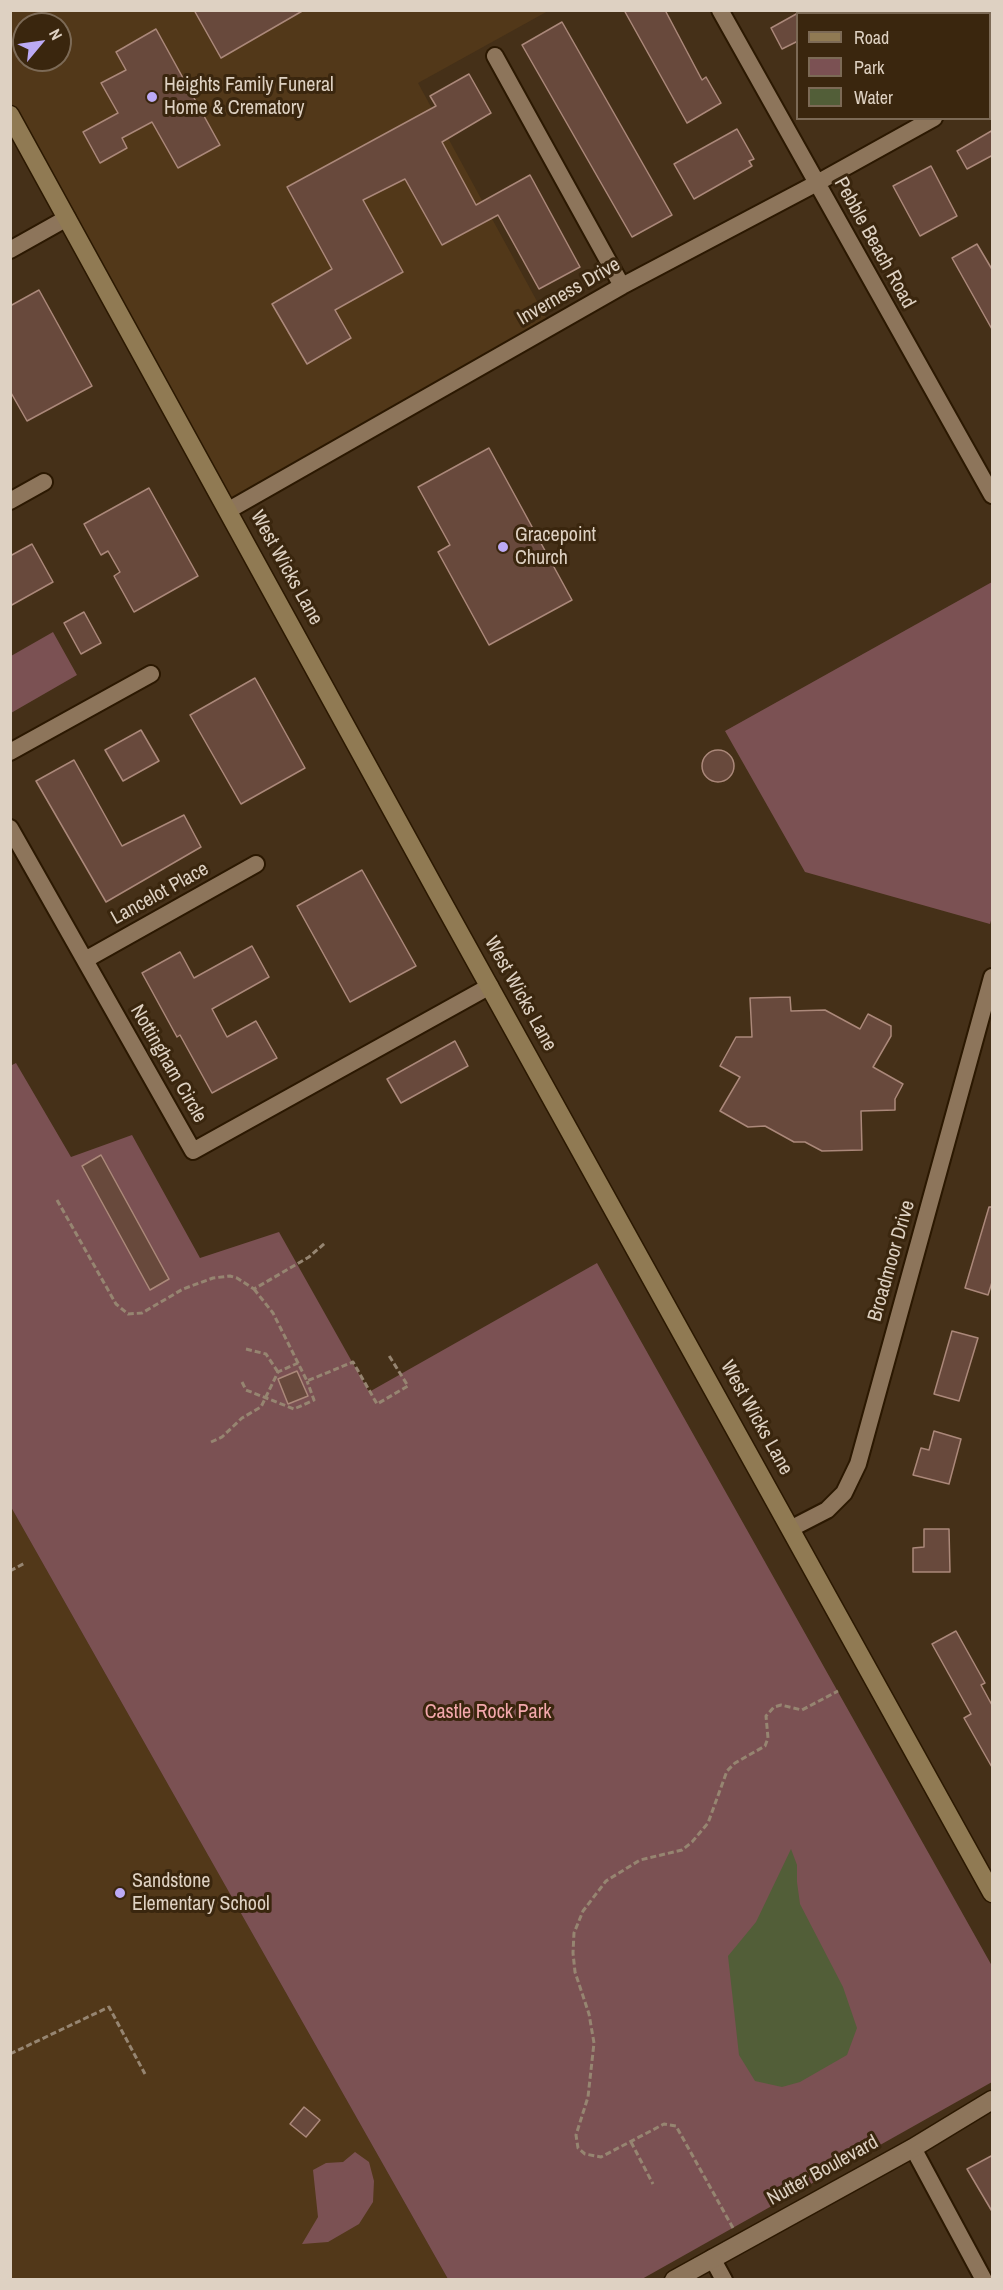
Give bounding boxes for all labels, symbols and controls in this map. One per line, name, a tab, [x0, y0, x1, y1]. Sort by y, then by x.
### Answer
north arrow	[12, 12, 72, 72]
legend	[796, 12, 991, 120]
text: N	[44, 25, 68, 44]
text: Road	[854, 25, 889, 50]
text: Park	[854, 55, 884, 80]
place label: Heights Family Funeral Home & Crematory	[164, 74, 334, 121]
text: Water	[854, 85, 893, 110]
marker: Heights Family Funeral Home & Crematory	[145, 90, 159, 104]
street label: Pebble Beach Road	[828, 173, 920, 313]
street label: Inverness Drive	[513, 253, 625, 331]
street label: West Wicks Lane	[245, 507, 327, 629]
place label: Gracepoint Church	[515, 524, 596, 571]
marker: Gracepoint Church	[496, 540, 510, 554]
street label: Lancelot Place	[107, 857, 213, 931]
street label: West Wicks Lane	[479, 933, 561, 1055]
street label: Nottingham Circle	[125, 1001, 211, 1127]
street label: Broadmoor Drive	[863, 1198, 921, 1324]
street label: West Wicks Lane	[715, 1357, 797, 1479]
park label: Castle Rock Park	[425, 1701, 551, 1725]
place label: Sandstone Elementary School	[132, 1870, 270, 1917]
marker: Sandstone Elementary School	[113, 1886, 127, 1900]
street label: Nutter Boulevard	[763, 2131, 883, 2211]

